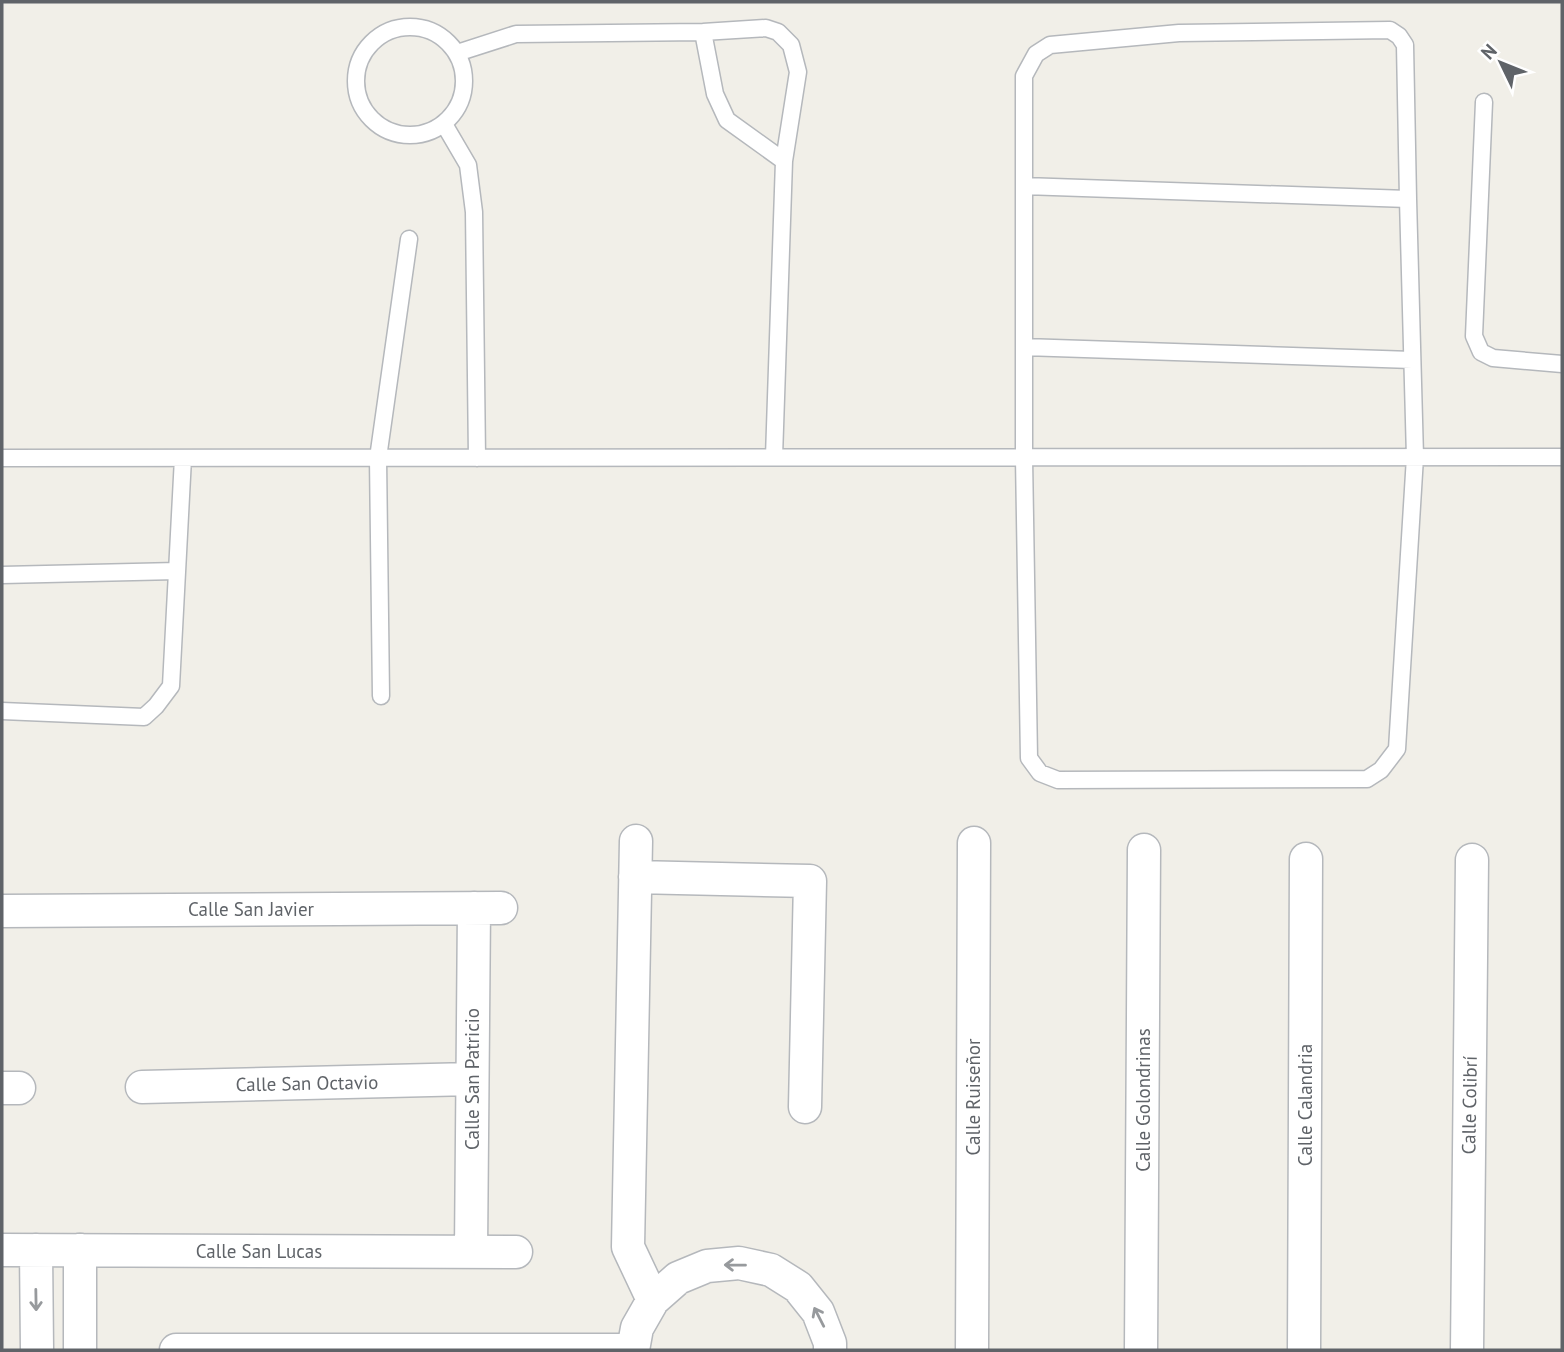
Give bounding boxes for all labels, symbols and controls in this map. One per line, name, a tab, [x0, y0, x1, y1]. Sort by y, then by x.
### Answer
north arrow	[1466, 28, 1536, 98]
text: N	[1476, 39, 1502, 64]
street label: Calle San Javier	[188, 897, 315, 921]
street label: Calle San Patricio	[460, 1008, 484, 1150]
street label: Calle Golondrinas	[1131, 1028, 1155, 1172]
street label: Calle Ruiseñor	[961, 1038, 985, 1155]
street label: Calle Calandria	[1293, 1044, 1317, 1166]
street label: Calle Colibrí	[1456, 1056, 1482, 1154]
street label: Calle San Octavio	[235, 1070, 379, 1096]
street label: Calle San Lucas	[196, 1239, 322, 1263]
one-way arrow	[724, 1258, 747, 1271]
one-way arrow	[30, 1288, 43, 1311]
one-way arrow	[811, 1307, 825, 1327]

